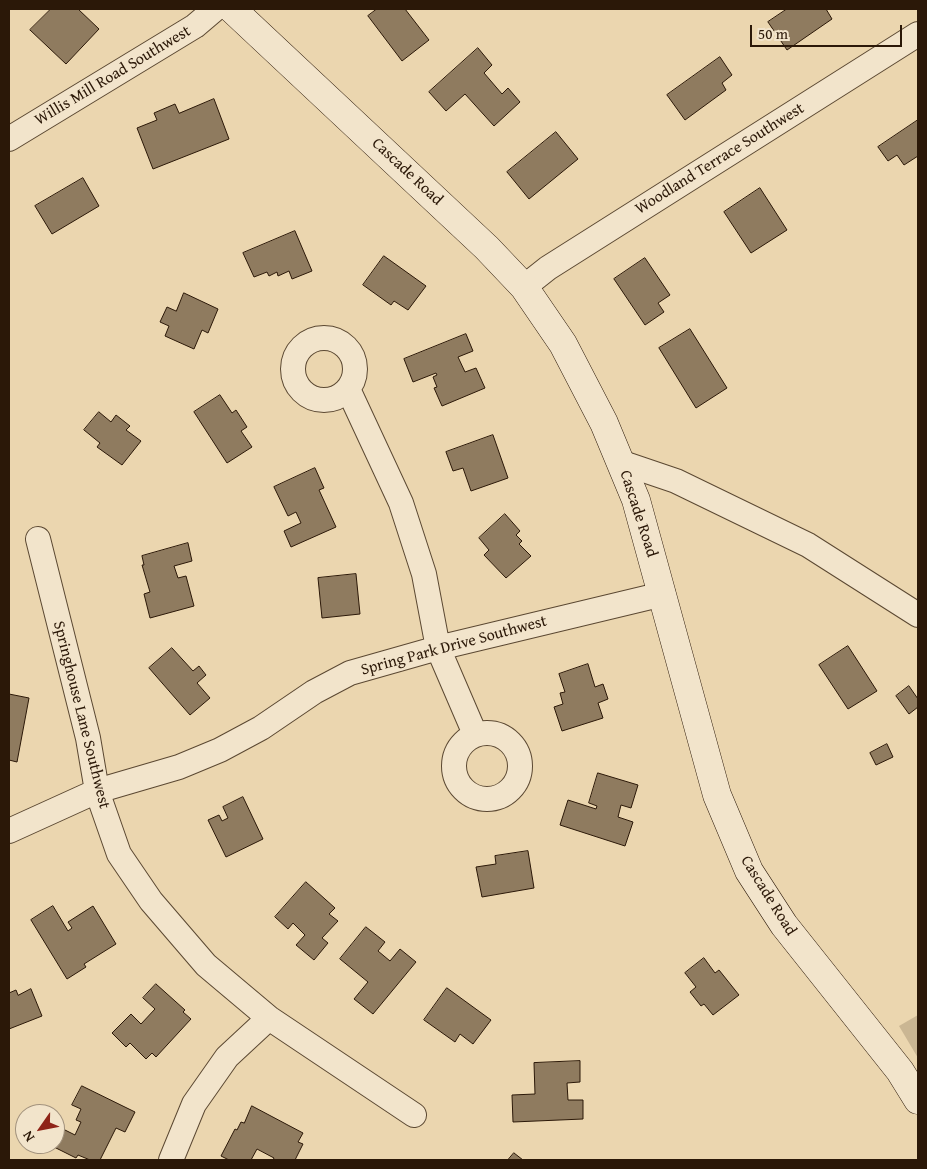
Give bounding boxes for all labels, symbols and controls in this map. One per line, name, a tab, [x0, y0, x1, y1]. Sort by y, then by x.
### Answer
scale bar	[752, 15, 904, 47]
street label: Willis Mill Road Southwest	[32, 22, 194, 130]
text: 50 m	[758, 23, 788, 44]
street label: Woodland Terrace Southwest	[632, 99, 808, 219]
street label: Cascade Road	[367, 134, 447, 210]
street label: Cascade Road	[615, 468, 661, 560]
street label: Spring Park Drive Southwest	[359, 612, 549, 680]
street label: Springhouse Lane Southwest	[48, 619, 114, 811]
street label: Cascade Road	[736, 853, 800, 939]
north arrow	[15, 1104, 65, 1154]
text: N	[17, 1127, 39, 1146]

